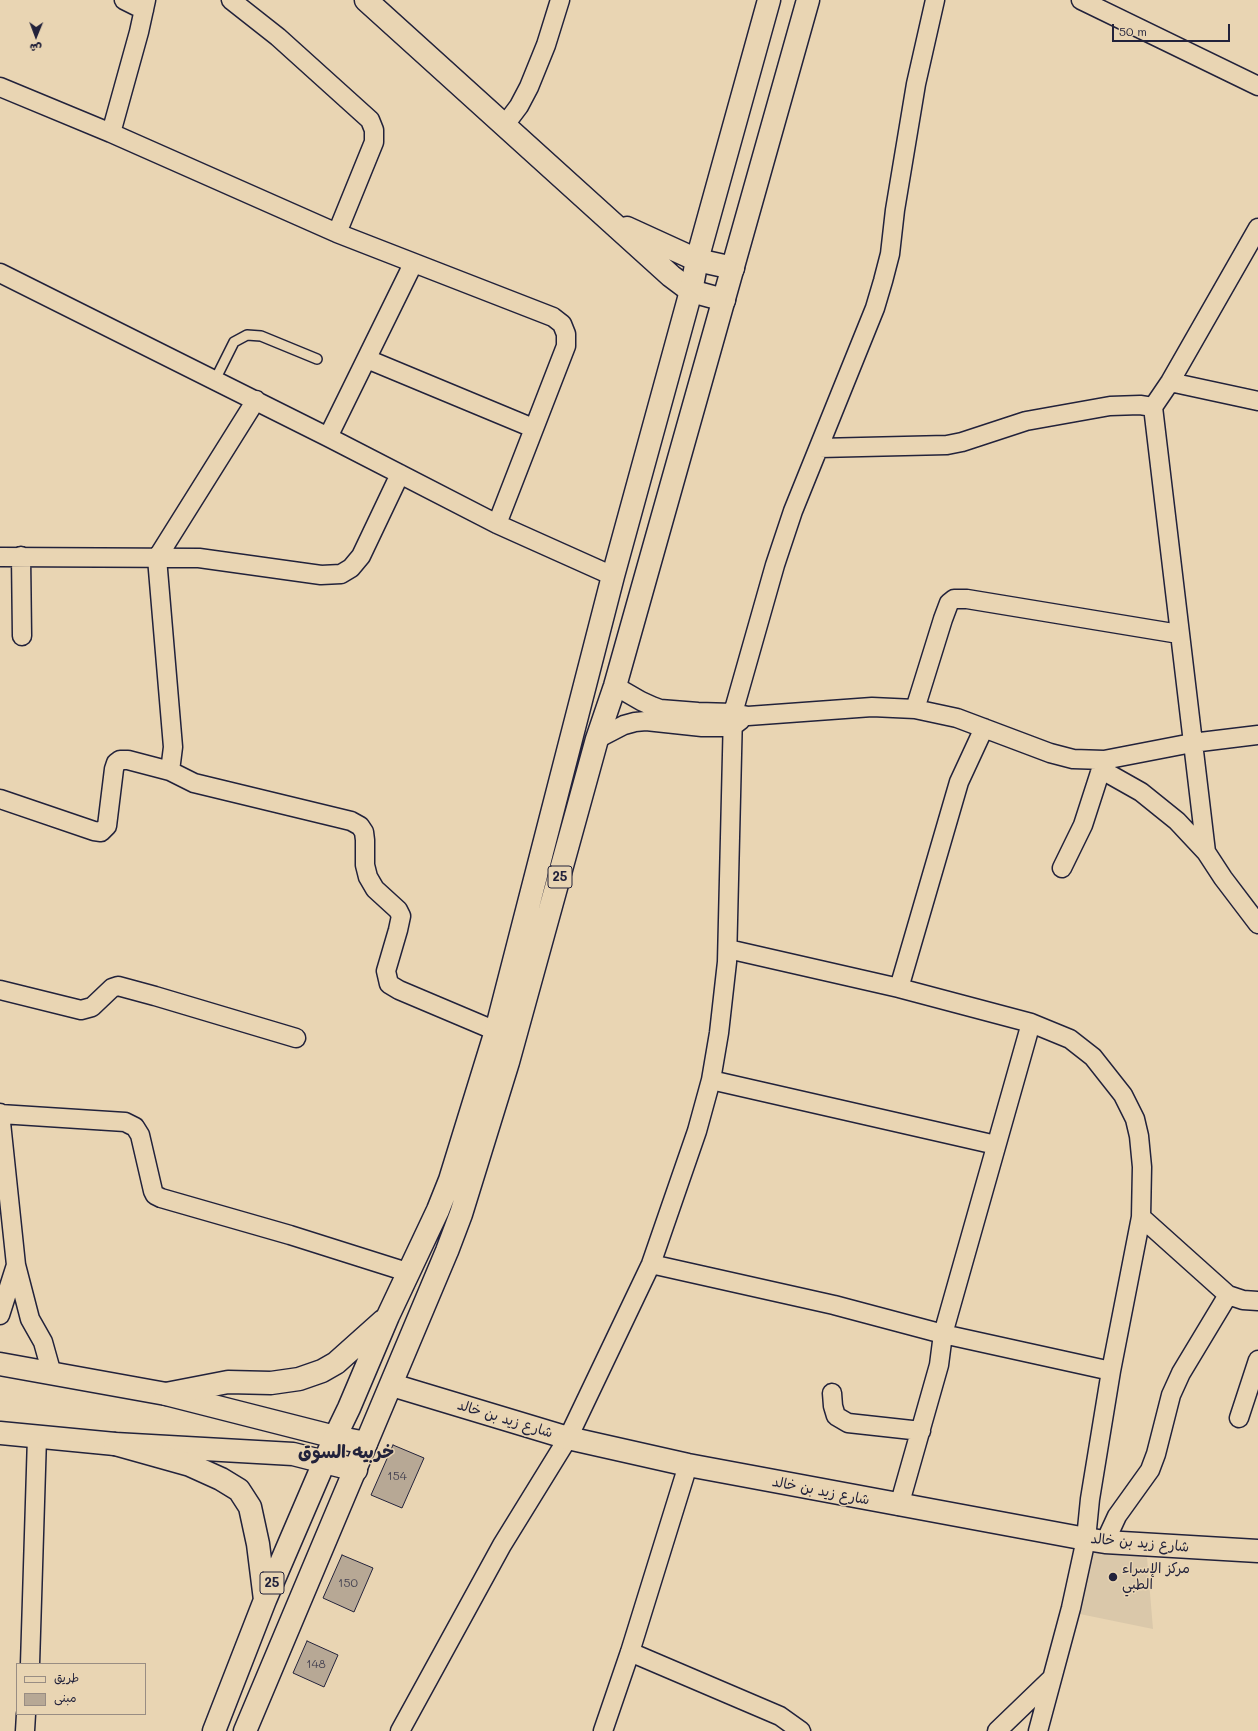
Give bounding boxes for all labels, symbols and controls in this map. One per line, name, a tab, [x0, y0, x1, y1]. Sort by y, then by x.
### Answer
north arrow	[16, 16, 56, 56]
scale bar	[1114, 16, 1232, 42]
text: 50 m	[1119, 23, 1147, 39]
text: ش	[30, 41, 42, 56]
road number: 25	[548, 866, 572, 888]
street label: شارع زيد بن خالد	[455, 1397, 555, 1441]
district label: خربیه السوق	[298, 1441, 394, 1463]
house number: 154	[387, 1469, 407, 1483]
street label: شارع زيد بن خالد	[771, 1473, 871, 1509]
street label: شارع زيد بن خالد	[1090, 1530, 1190, 1556]
place label: مركز الإسراء الطبي	[1122, 1561, 1190, 1594]
marker: مركز الإسراء الطبي	[1107, 1571, 1119, 1583]
road number: 25	[260, 1572, 284, 1594]
house number: 150	[338, 1576, 358, 1590]
house number: 148	[306, 1657, 326, 1671]
legend	[16, 1663, 146, 1715]
text: طريق	[54, 1669, 79, 1685]
text: مبنى	[54, 1689, 77, 1705]

